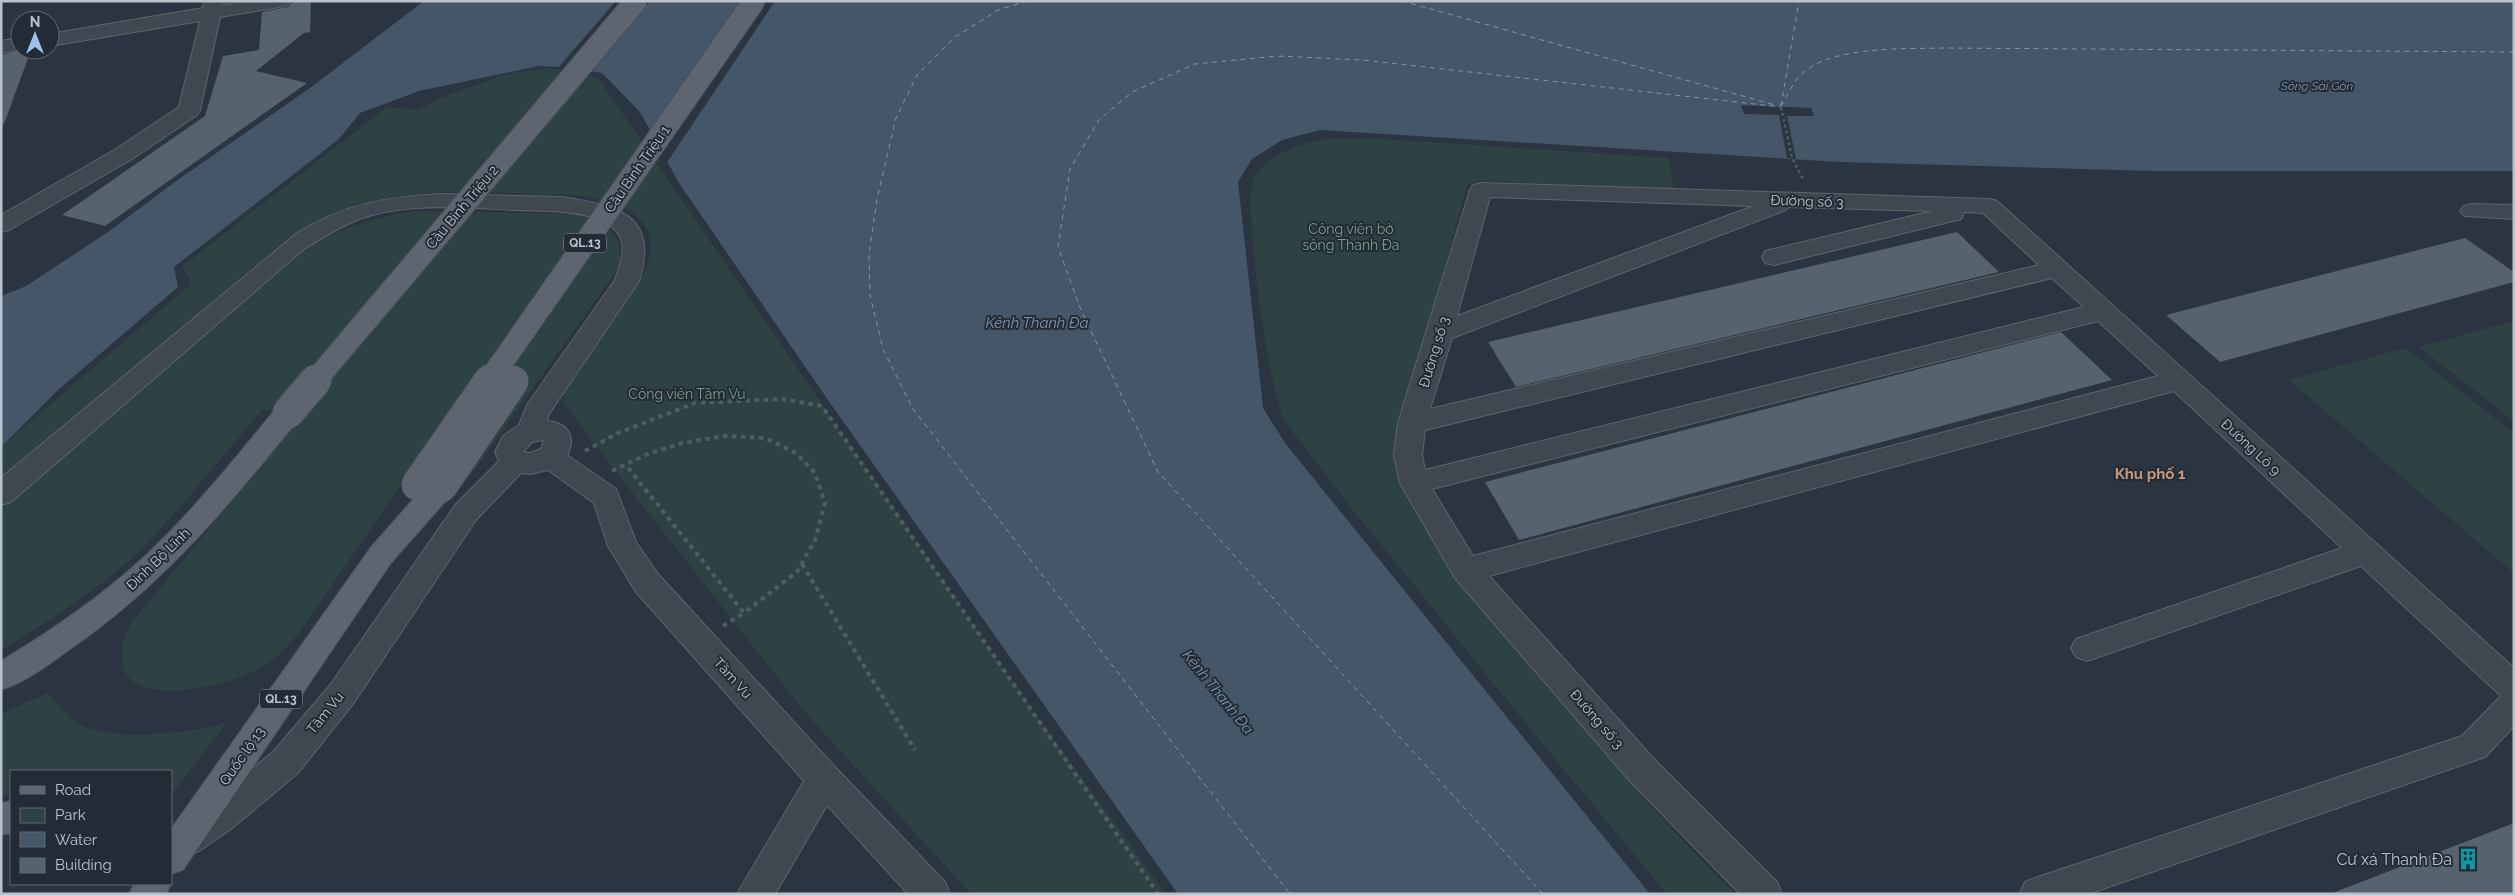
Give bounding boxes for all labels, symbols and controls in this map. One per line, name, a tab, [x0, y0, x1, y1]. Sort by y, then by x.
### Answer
north arrow	[10, 10, 60, 60]
text: N	[30, 14, 40, 30]
water label: Sông Sài Gòn	[2280, 79, 2353, 93]
street label: Cầu Bình Triệu 1	[601, 122, 673, 215]
street label: Cầu Bình Triệu 2	[423, 162, 501, 252]
street label: Đường số 3	[1770, 192, 1844, 210]
park label: Công viên bờ sông Thanh Đa	[1303, 221, 1399, 253]
road number: QL.13	[564, 234, 606, 252]
water label: Kênh Thanh Đa	[986, 314, 1088, 332]
street label: Đường số 3	[1416, 315, 1452, 389]
park label: Công viên Tầm Vu	[628, 386, 746, 402]
street label: Đường Lô 9	[2218, 415, 2284, 479]
district label: Khu phố 1	[2115, 465, 2186, 483]
street label: Đinh Bộ Lĩnh	[123, 525, 193, 593]
water label: Kênh Thanh Đa	[1179, 646, 1257, 738]
street label: Tầm Vu	[711, 654, 755, 702]
street label: Đường số 3	[1567, 686, 1627, 752]
street label: Tầm Vu	[303, 689, 347, 737]
road number: QL.13	[260, 690, 302, 709]
street label: Quốc lộ 13	[216, 724, 268, 788]
legend	[10, 770, 172, 885]
text: Road	[55, 781, 91, 799]
text: Park	[55, 806, 86, 824]
text: Water	[55, 831, 98, 849]
building icon: Cư xá Thanh Đa	[2455, 846, 2481, 872]
place label: Cư xá Thanh Đa	[2336, 850, 2452, 869]
text: Building	[55, 856, 112, 874]

